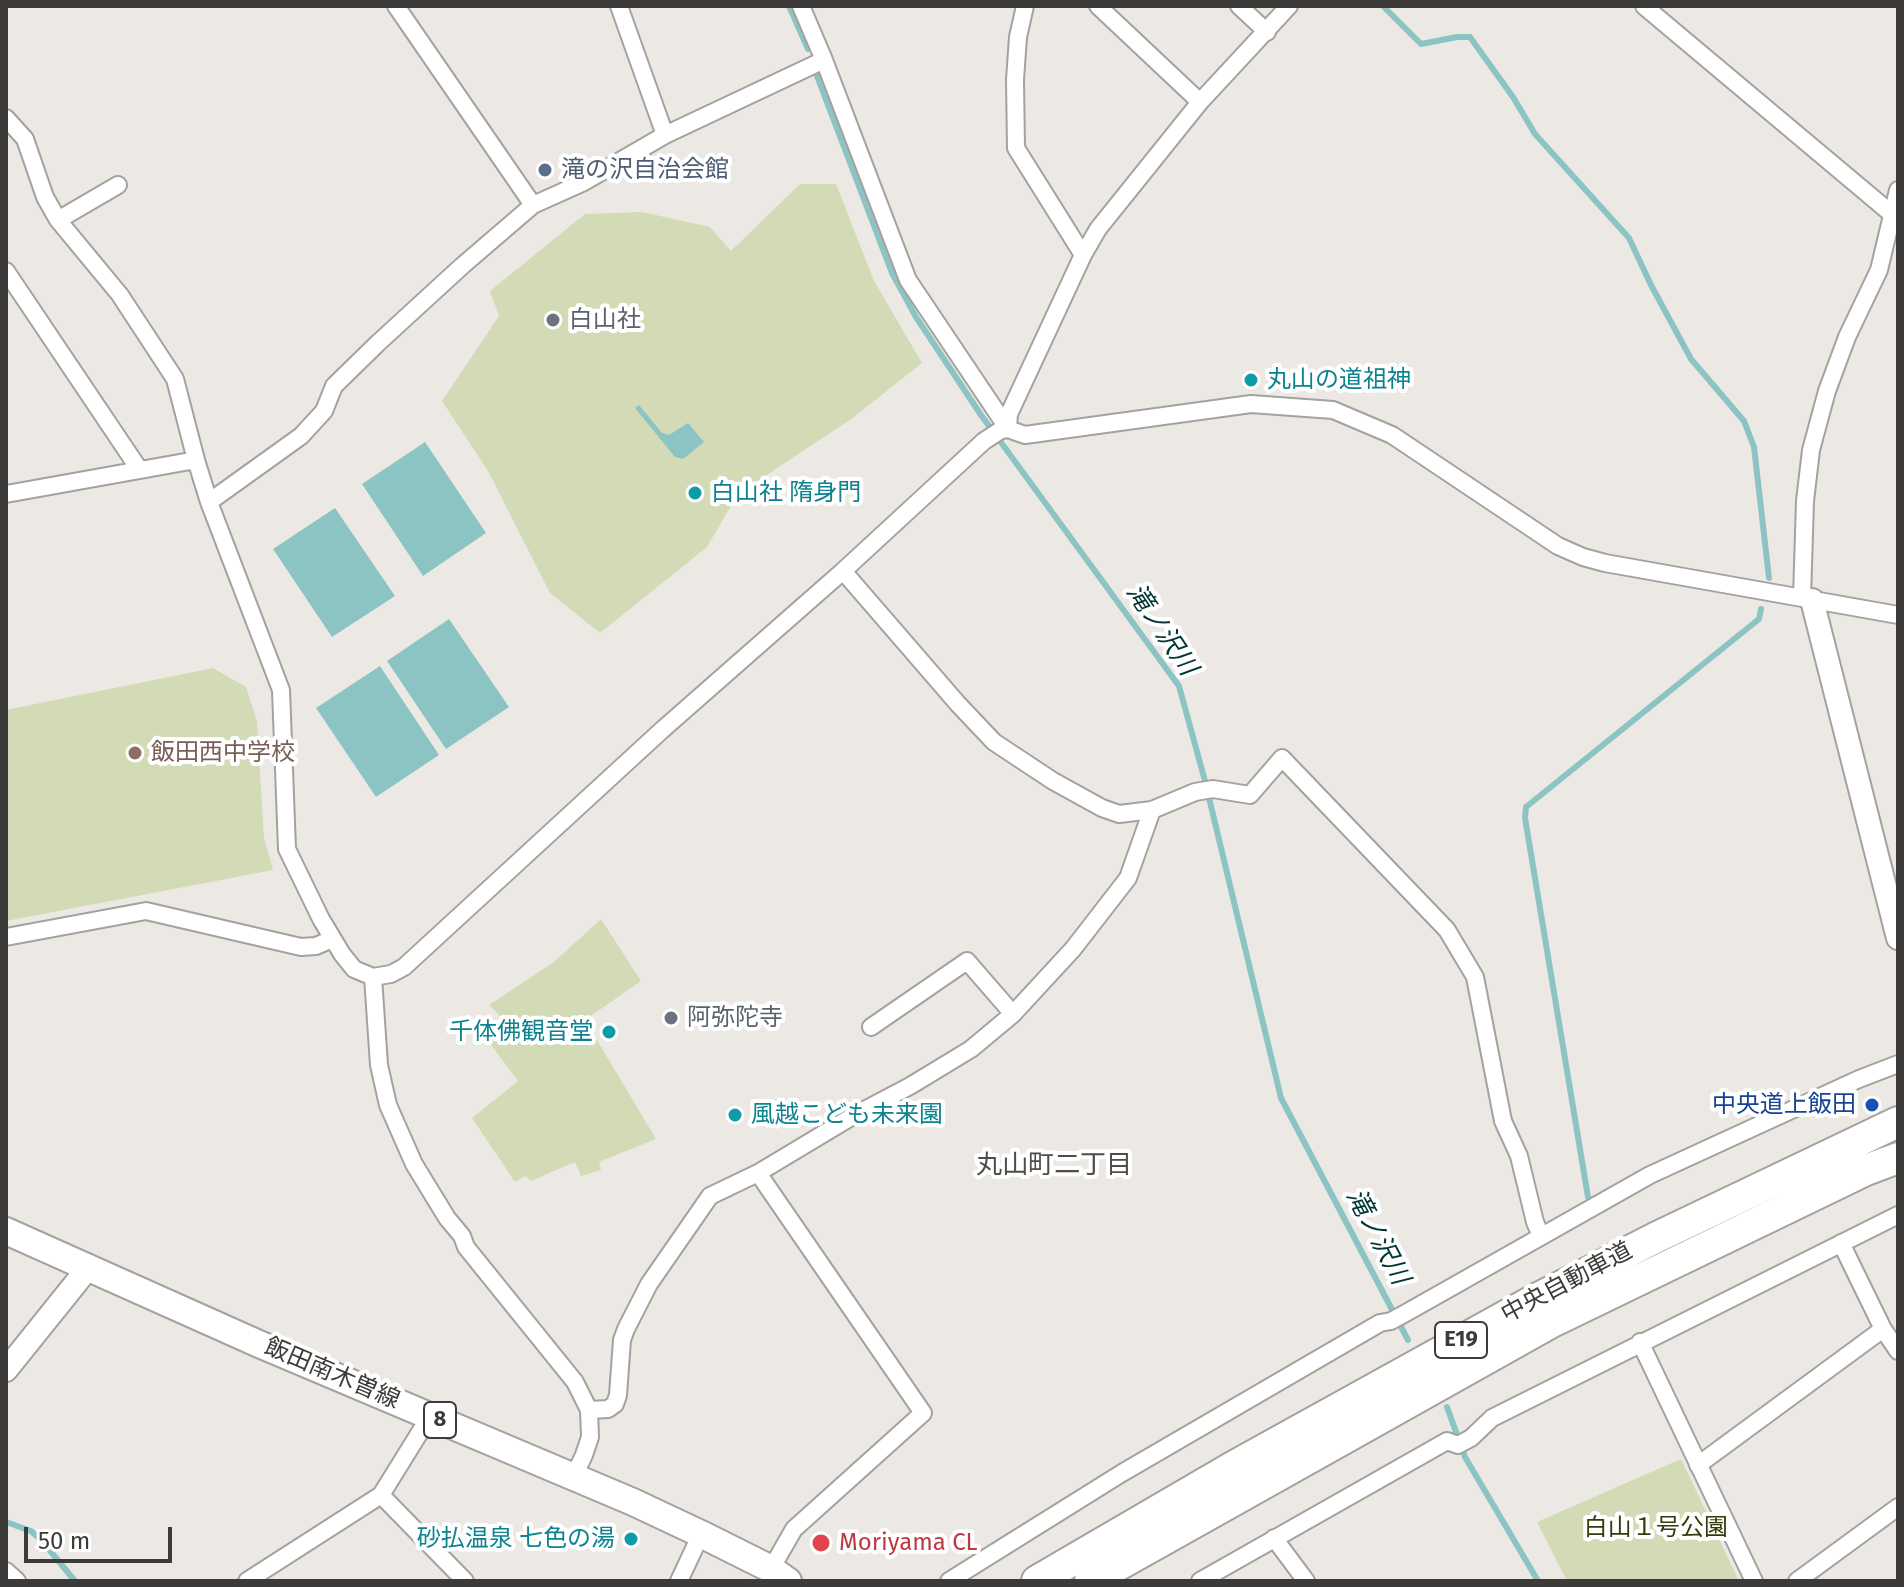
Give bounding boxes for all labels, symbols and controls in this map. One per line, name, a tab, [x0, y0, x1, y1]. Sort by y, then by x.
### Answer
place label: 滝の沢自治会館	[561, 156, 729, 184]
marker: 滝の沢自治会館	[536, 161, 554, 179]
place label: 白山社	[569, 306, 641, 334]
marker: 白山社	[544, 311, 562, 329]
place label: 丸山の道祖神	[1267, 366, 1411, 394]
marker: 丸山の道祖神	[1242, 371, 1260, 389]
place label: 白山社 隋身門	[711, 479, 861, 507]
marker: 白山社 隋身門	[686, 484, 704, 502]
water label: 滝ノ沢川	[1119, 578, 1203, 682]
place label: 飯田西中学校	[151, 739, 295, 767]
marker: 飯田西中学校	[126, 744, 144, 762]
place label: 阿弥陀寺	[687, 1004, 783, 1032]
marker: 阿弥陀寺	[662, 1009, 680, 1027]
place label: 千体佛観音堂	[449, 1018, 593, 1046]
marker: 千体佛観音堂	[600, 1023, 618, 1041]
place label: 中央道上飯田	[1712, 1091, 1856, 1119]
marker: 中央道上飯田	[1863, 1096, 1881, 1114]
place label: 風越こども未来園	[751, 1101, 943, 1129]
marker: 風越こども未来園	[726, 1106, 744, 1124]
district label: 丸山町二丁目	[976, 1150, 1132, 1182]
water label: 滝ノ沢川	[1339, 1184, 1415, 1290]
street label: 中央自動車道	[1497, 1236, 1637, 1330]
road number: E19	[1435, 1322, 1487, 1358]
street label: 飯田南木曽線	[260, 1333, 404, 1415]
road number: 8	[424, 1402, 456, 1438]
scale bar	[28, 1511, 176, 1561]
park label: 白山１号公園	[1584, 1514, 1728, 1542]
place label: 砂払温泉 七色の湯	[417, 1525, 615, 1553]
text: 50 m	[38, 1527, 90, 1555]
place label: Moriyama CL	[839, 1529, 978, 1557]
marker: 砂払温泉 七色の湯	[622, 1530, 640, 1548]
marker: Moriyama CL	[810, 1532, 832, 1554]

